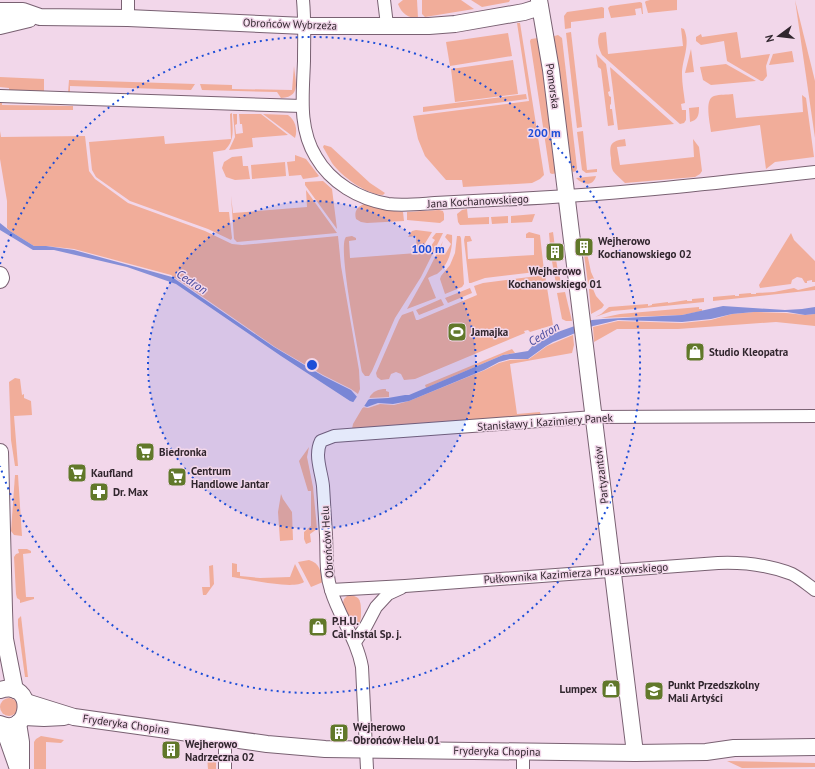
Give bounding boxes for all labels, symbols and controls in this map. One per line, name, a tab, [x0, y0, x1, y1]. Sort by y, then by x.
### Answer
street label: Obrońców Wybrzeża	[243, 15, 337, 33]
north arrow	[759, 16, 799, 56]
text: N	[762, 33, 777, 44]
street label: Pomorska	[543, 62, 563, 110]
text: 200 m	[527, 125, 561, 140]
street label: Jana Kochanowskiego	[426, 191, 529, 211]
place label: Wejherowo Kochanowskiego 02	[598, 234, 692, 261]
building icon: Wejherowo Kochanowskiego 02	[573, 236, 595, 258]
text: 100 m	[411, 241, 445, 256]
building icon: Wejherowo Kochanowskiego 01	[544, 241, 566, 263]
place label: Wejherowo Kochanowskiego 01	[508, 264, 602, 291]
water label: Cedron	[174, 266, 211, 297]
water label: Cedron	[525, 318, 562, 349]
sports icon: Jamajka	[446, 321, 468, 343]
place label: Jamajka	[470, 325, 508, 339]
shop icon: Studio Kleopatra	[684, 341, 706, 363]
place label: Studio Kleopatra	[709, 345, 788, 359]
centre of rings	[305, 358, 319, 372]
street label: Stanisławy i Kazimiery Panek	[477, 410, 614, 434]
supermarket icon: Biedronka	[134, 441, 156, 463]
place label: Biedronka	[159, 445, 207, 459]
street label: Partyzantów	[591, 445, 611, 505]
supermarket icon: Kaufland	[66, 462, 88, 484]
place label: Centrum Handlowe Jantar	[191, 464, 269, 491]
place label: Kaufland	[91, 466, 133, 480]
supermarket icon: Centrum Handlowe Jantar	[166, 466, 188, 488]
pharmacy icon: Dr. Max	[88, 481, 110, 503]
place label: Dr. Max	[113, 485, 148, 499]
street label: Obrońców Helu	[317, 505, 337, 579]
street label: Pułkownika Kazimierza Pruszkowskiego	[483, 560, 669, 586]
place label: P.H.U. Cal-Instal Sp. j.	[332, 614, 402, 641]
shop icon: P.H.U. Cal-Instal Sp. j.	[307, 616, 329, 638]
shop icon: Lumpex	[600, 678, 622, 700]
place label: Punkt Przedszkolny Mali Artyści	[668, 678, 760, 705]
school or university icon: Punkt Przedszkolny Mali Artyści	[643, 680, 665, 702]
place label: Lumpex	[560, 682, 597, 696]
street label: Fryderyka Chopina	[82, 711, 170, 737]
place label: Wejherowo Obrońców Helu 01	[353, 720, 440, 747]
building icon: Wejherowo Obrońców Helu 01	[328, 722, 350, 744]
place label: Wejherowo Nadrzeczna 02	[185, 737, 254, 764]
building icon: Wejherowo Nadrzeczna 02	[160, 739, 182, 761]
street label: Fryderyka Chopina	[453, 743, 541, 759]

